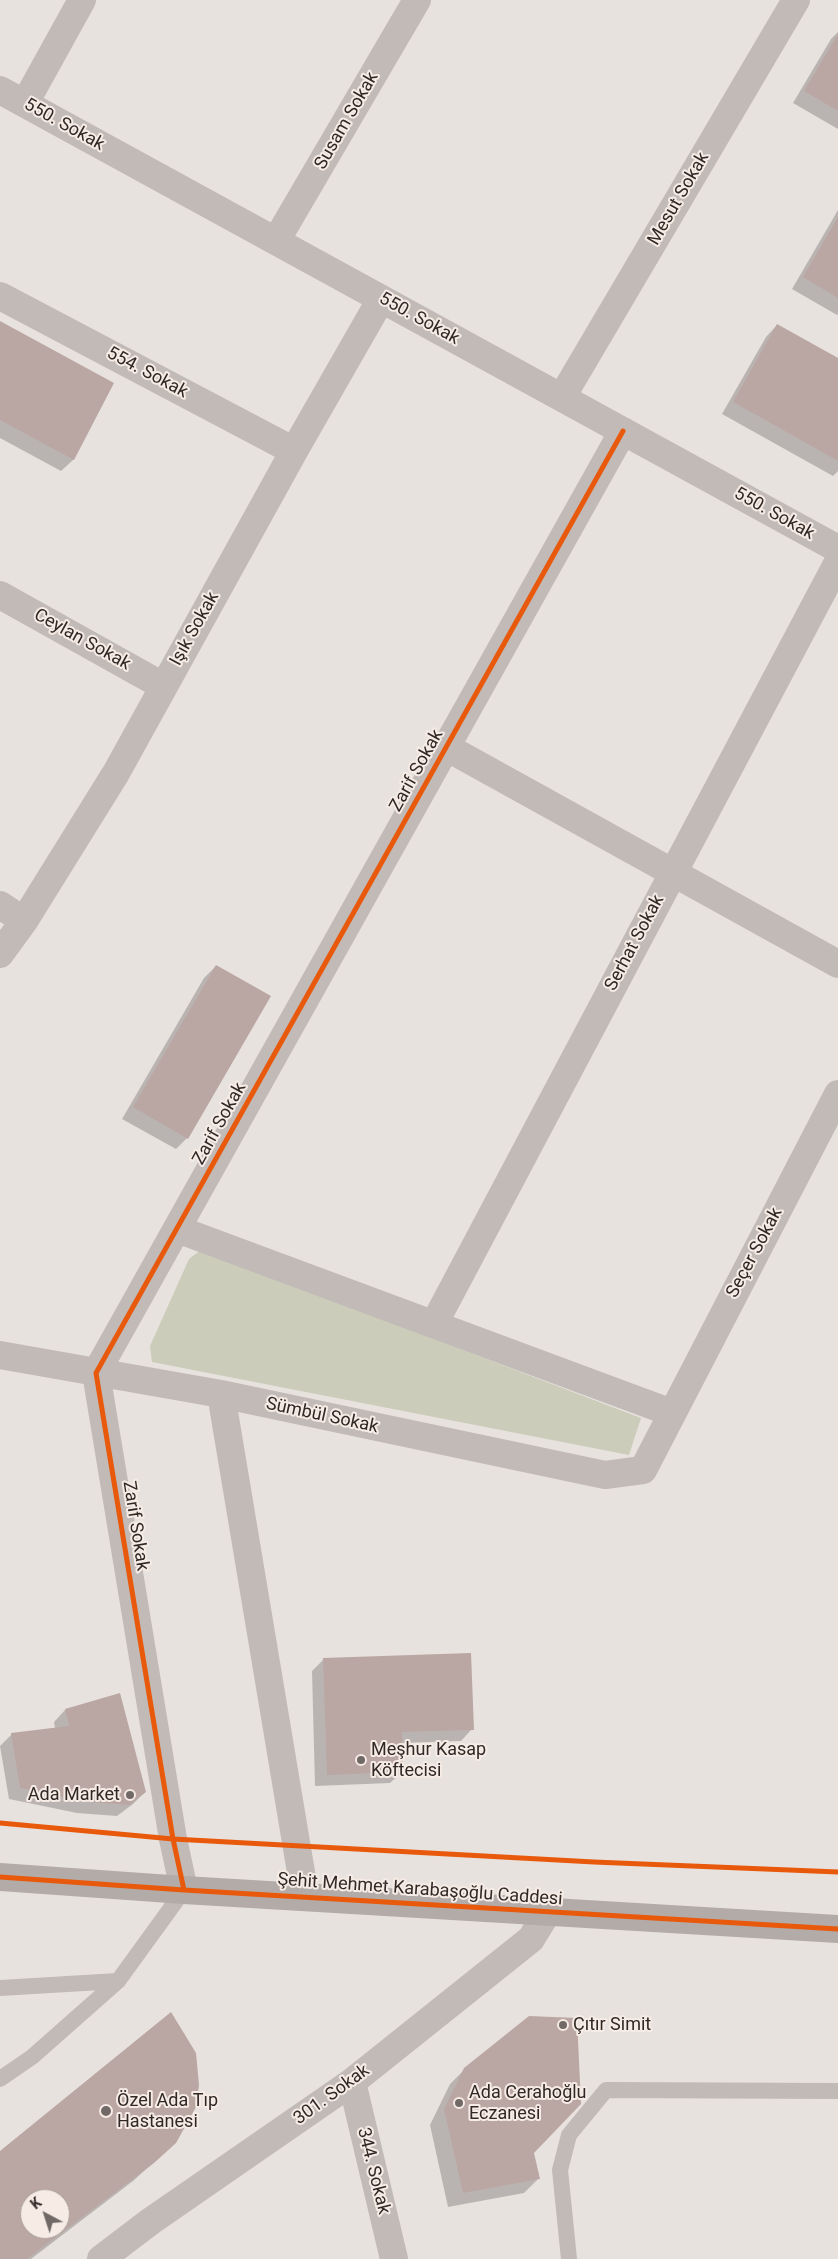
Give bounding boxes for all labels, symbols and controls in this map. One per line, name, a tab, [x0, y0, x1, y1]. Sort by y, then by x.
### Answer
street label: Susam Sokak	[310, 68, 384, 174]
street label: 550. Sokak	[20, 94, 108, 156]
street label: Mesut Sokak	[644, 149, 714, 249]
street label: 550. Sokak	[375, 288, 463, 350]
street label: 554. Sokak	[103, 343, 191, 403]
street label: 550. Sokak	[730, 483, 818, 545]
street label: Işık Sokak	[166, 588, 224, 670]
street label: Ceylan Sokak	[30, 605, 134, 675]
street label: Zarif Sokak	[386, 726, 448, 816]
street label: Serhat Sokak	[601, 891, 669, 995]
street label: Zarif Sokak	[189, 1079, 251, 1169]
street label: Seçer Sokak	[722, 1204, 788, 1302]
street label: Sümbül Sokak	[264, 1394, 380, 1438]
street label: Zarif Sokak	[117, 1479, 153, 1573]
place label: Meşhur Kasap Köftecisi	[371, 1739, 486, 1782]
marker: Meşhur Kasap Köftecisi	[355, 1754, 367, 1766]
place label: Ada Market	[28, 1784, 120, 1806]
marker: Ada Market	[124, 1789, 136, 1801]
street label: Şehit Mehmet Karabaşoğlu Caddesi	[277, 1869, 563, 1911]
place label: Çıtır Simit	[573, 2014, 651, 2036]
marker: Çıtır Simit	[557, 2019, 569, 2031]
street label: 301. Sokak	[290, 2060, 374, 2130]
place label: Ada Cerahoğlu Eczanesi	[469, 2082, 587, 2124]
place label: Özel Ada Tıp Hastanesi	[117, 2090, 218, 2132]
marker: Ada Cerahoğlu Eczanesi	[453, 2097, 465, 2109]
marker: Özel Ada Tıp Hastanesi	[99, 2104, 113, 2118]
street label: 344. Sokak	[352, 2125, 394, 2217]
north arrow	[20, 2189, 70, 2239]
text: K	[27, 2194, 45, 2212]

